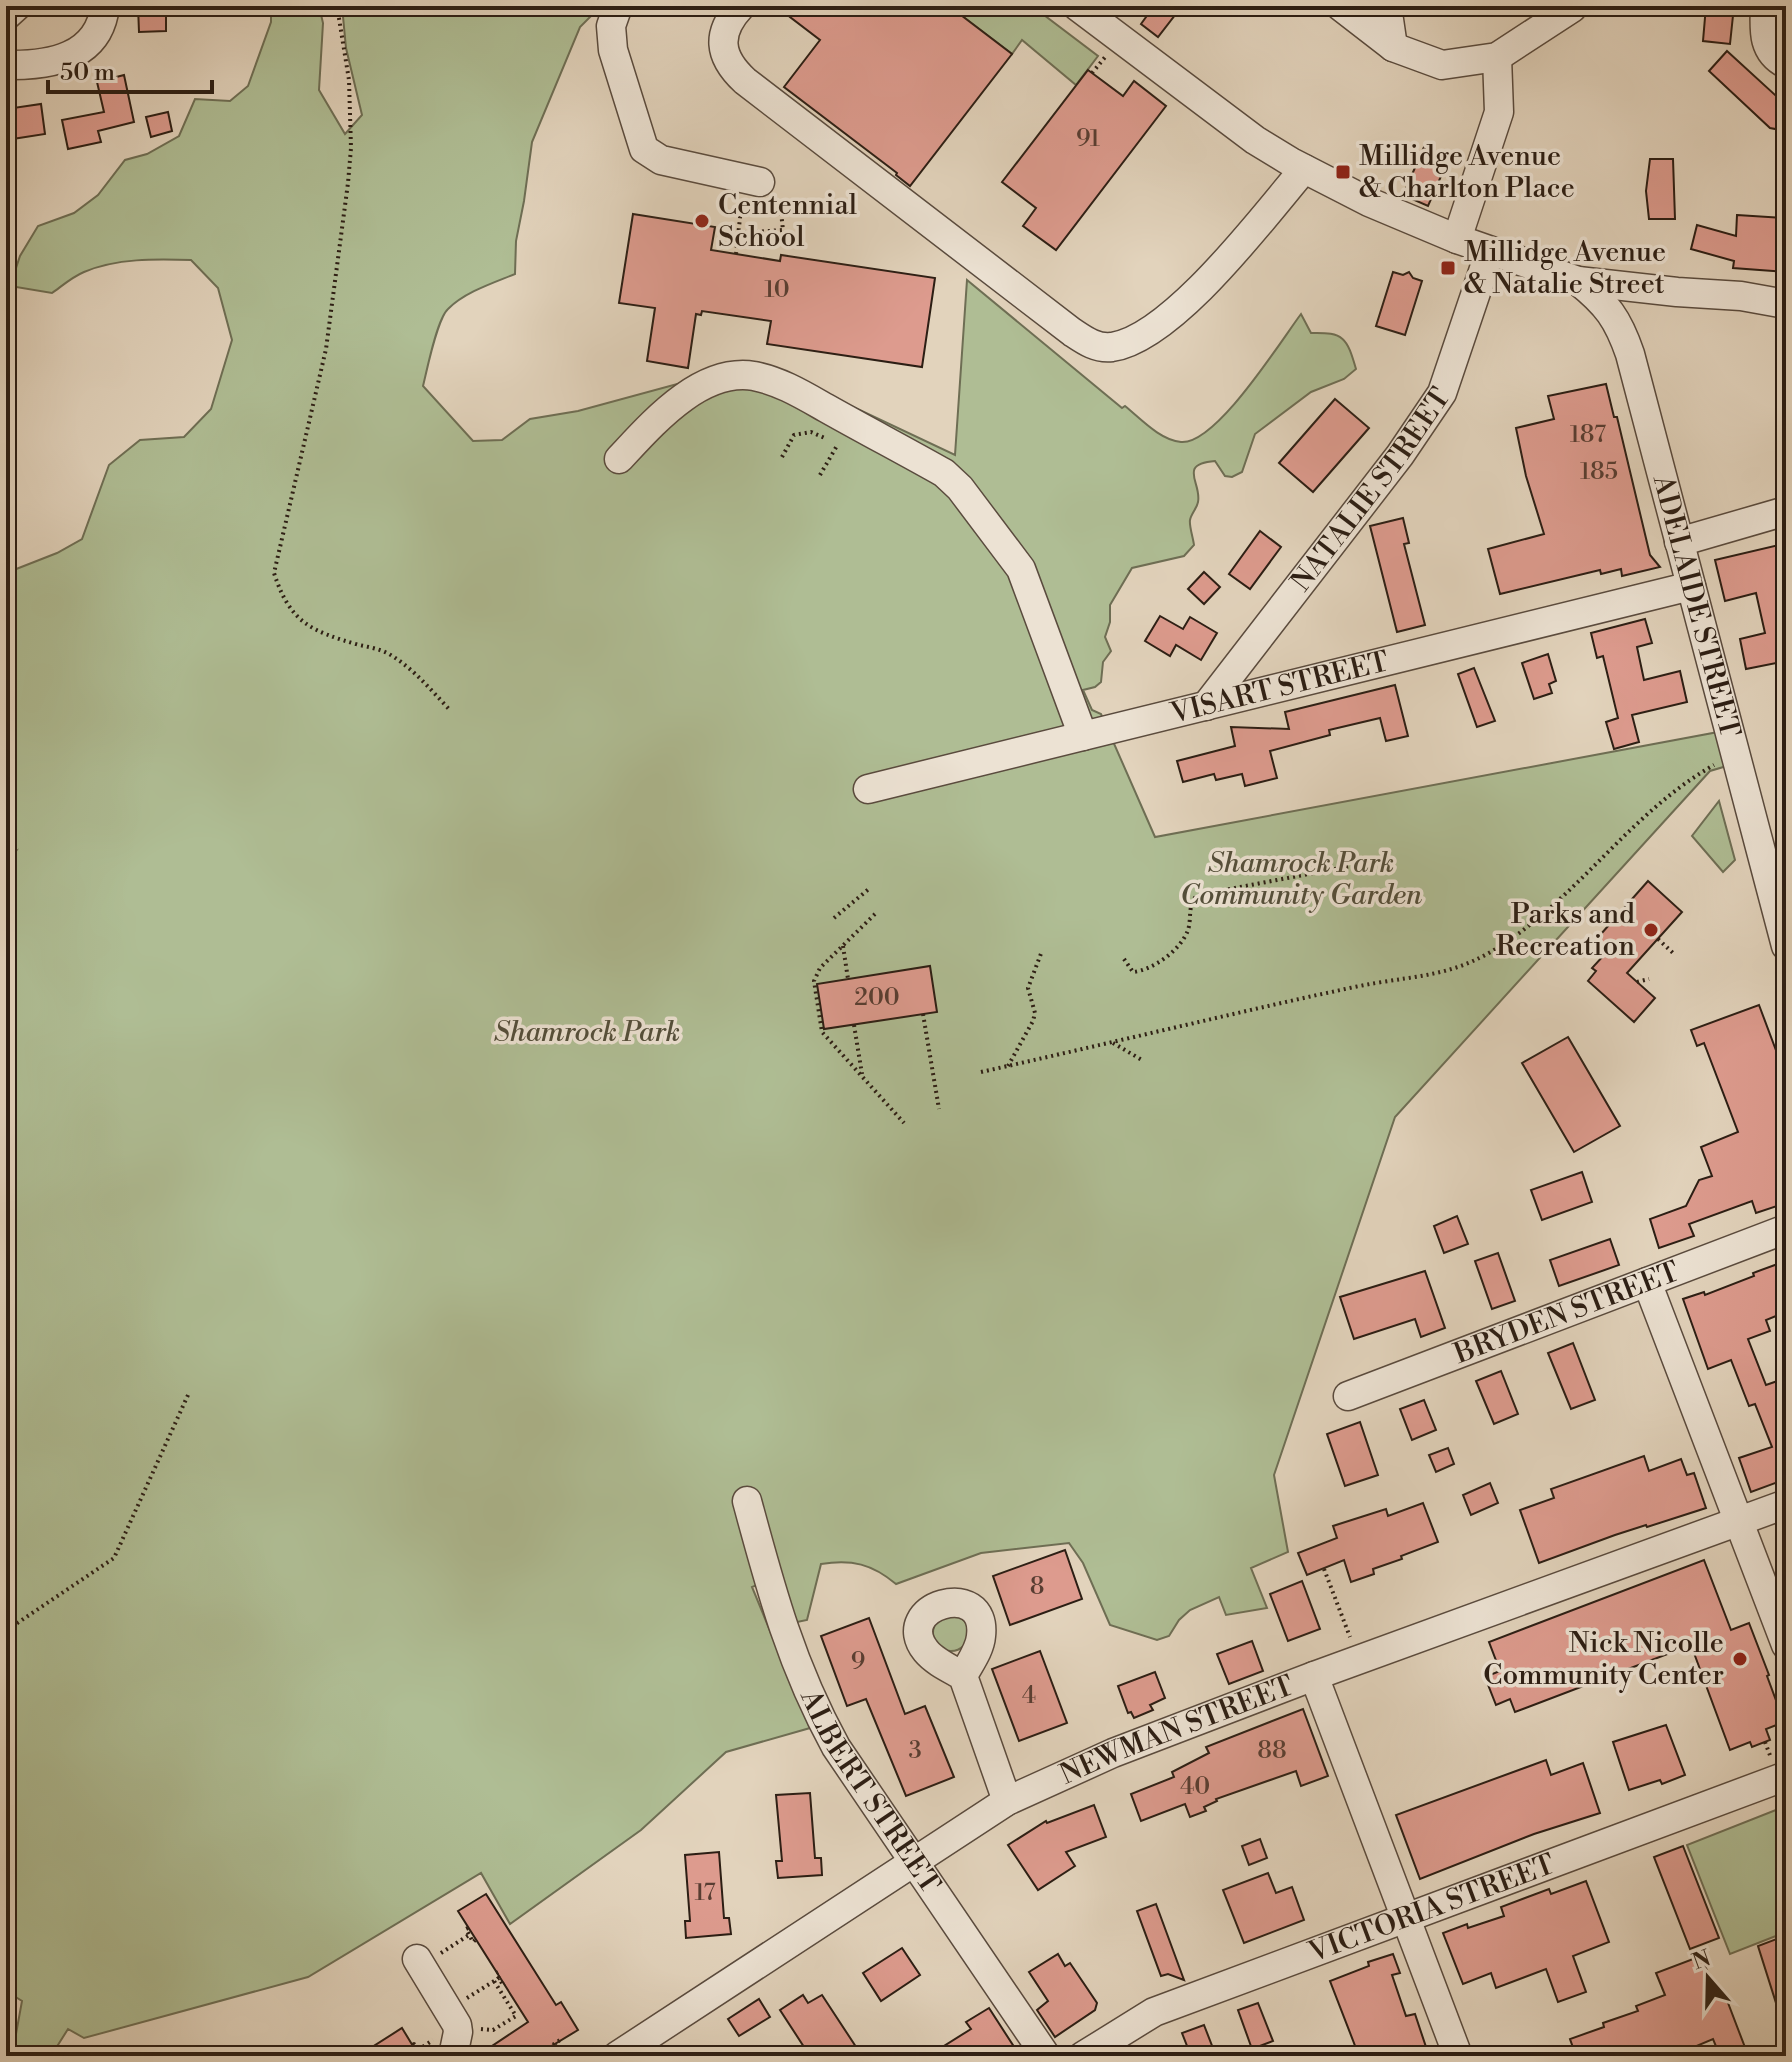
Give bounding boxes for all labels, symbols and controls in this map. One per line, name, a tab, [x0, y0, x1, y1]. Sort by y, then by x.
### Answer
scale bar	[48, 44, 212, 94]
text: 50 m	[60, 58, 115, 88]
house number: 91	[1076, 124, 1101, 154]
place label: Millidge Avenue & Charlton Place	[1359, 139, 1575, 206]
marker: Millidge Avenue & Charlton Place	[1334, 163, 1352, 181]
place label: Centennial School	[718, 188, 857, 255]
marker: Centennial School	[693, 212, 711, 230]
place label: Millidge Avenue & Natalie Street	[1464, 235, 1666, 302]
marker: Millidge Avenue & Natalie Street	[1439, 259, 1457, 277]
house number: 10	[764, 275, 790, 305]
street label: NATALIE STREET	[1284, 381, 1458, 598]
house number: 187	[1570, 420, 1606, 450]
house number: 185	[1580, 457, 1618, 487]
street label: ADELAIDE STREET	[1645, 470, 1748, 741]
street label: VISART STREET	[1166, 644, 1392, 731]
park label: Shamrock Park Community Garden	[1180, 846, 1422, 913]
place label: Parks and Recreation	[1496, 897, 1635, 964]
marker: Parks and Recreation	[1642, 921, 1660, 939]
house number: 200	[854, 983, 900, 1013]
park label: Shamrock Park	[494, 1015, 680, 1050]
street label: BRYDEN STREET	[1448, 1254, 1684, 1372]
house number: 8	[1030, 1572, 1044, 1602]
place label: Nick Nicolle Community Center	[1483, 1626, 1724, 1693]
house number: 9	[851, 1647, 865, 1677]
marker: Nick Nicolle Community Center	[1731, 1650, 1749, 1668]
street label: NEWMAN STREET	[1054, 1668, 1298, 1792]
house number: 4	[1022, 1681, 1036, 1711]
street label: ALBERT STREET	[792, 1683, 948, 1900]
house number: 3	[908, 1736, 922, 1766]
house number: 88	[1257, 1736, 1287, 1766]
house number: 40	[1180, 1772, 1210, 1802]
street label: VICTORIA STREET	[1303, 1847, 1559, 1970]
house number: 17	[694, 1878, 716, 1908]
north arrow	[1668, 1938, 1748, 2018]
text: N	[1689, 1945, 1715, 1976]

